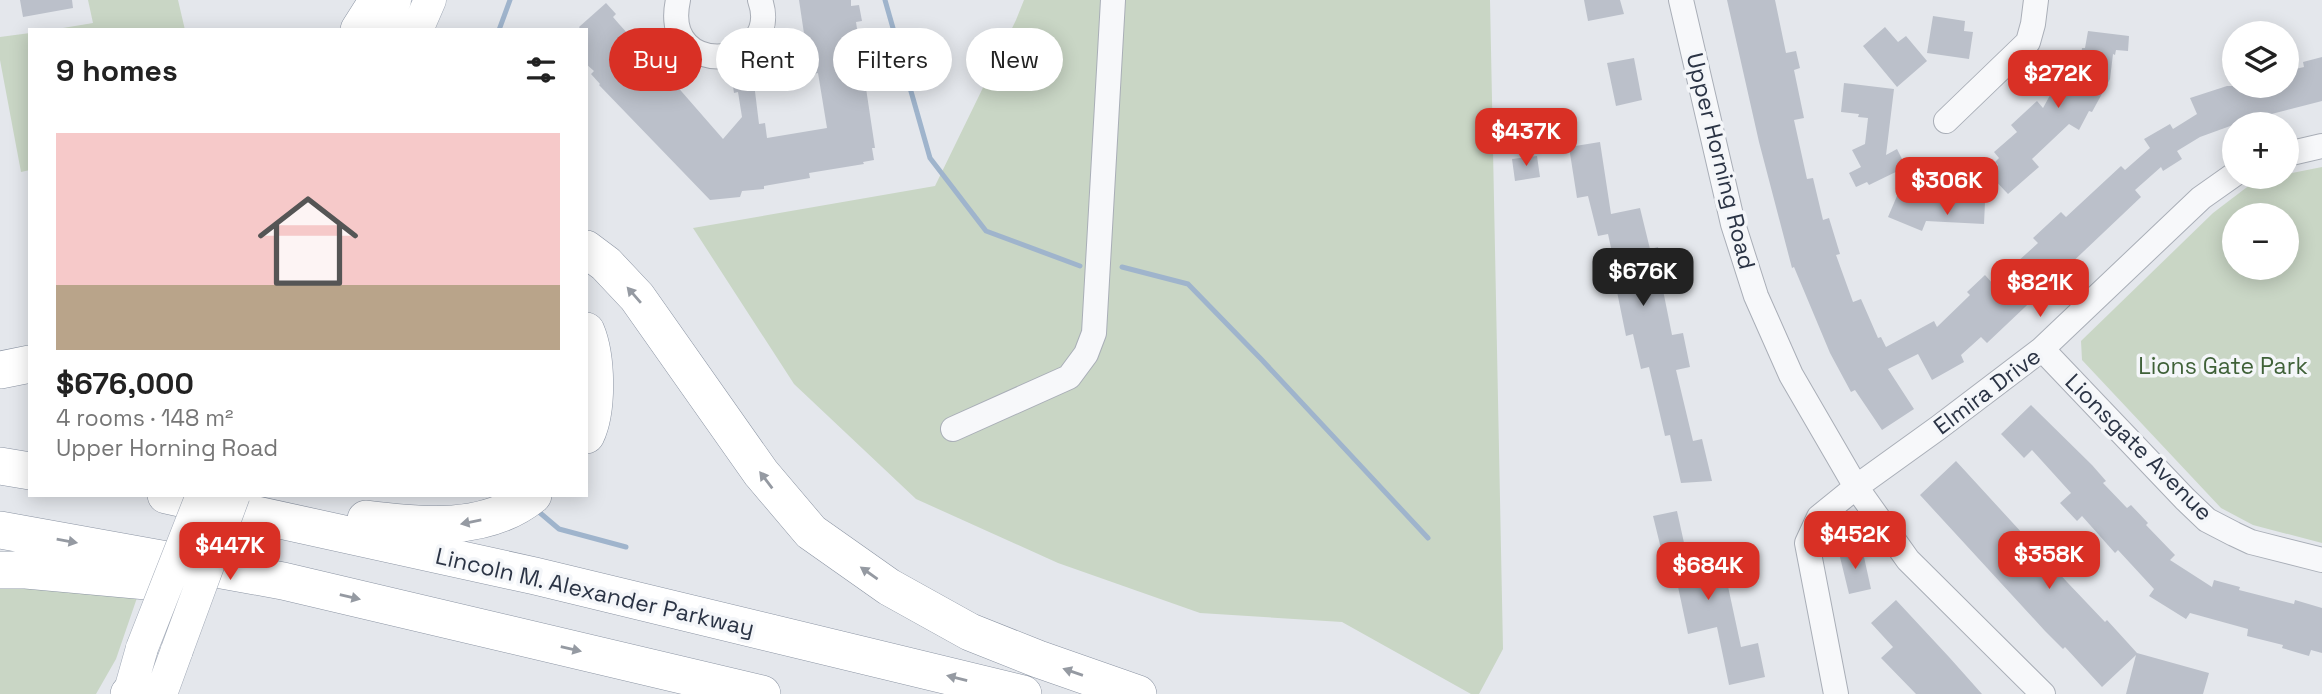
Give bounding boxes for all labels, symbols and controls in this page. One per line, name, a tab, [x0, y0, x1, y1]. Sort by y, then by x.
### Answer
map controls	[2222, 21, 2299, 280]
button: layers	[2222, 21, 2299, 98]
chip: Buy	[609, 28, 702, 91]
chip: Rent	[716, 28, 819, 91]
chip: Filters	[833, 28, 952, 91]
chip: New	[966, 28, 1063, 91]
street label: Upper Horning Road	[1680, 50, 1762, 272]
pin: $272K	[2009, 50, 2107, 110]
text: 9 homes	[56, 51, 178, 90]
icon: filters	[522, 51, 560, 89]
text: $272K	[2024, 58, 2092, 88]
pin: $437K	[1477, 108, 1575, 168]
button: +	[2222, 112, 2299, 189]
text: $437K	[1491, 116, 1561, 146]
pin: $306K	[1898, 158, 1996, 217]
text: $306K	[1911, 165, 1983, 195]
icon: home	[245, 178, 371, 304]
button: −	[2222, 203, 2299, 280]
pin: $676K	[1594, 248, 1692, 308]
text: $676K	[1608, 256, 1678, 286]
pin: $821K	[1991, 260, 2089, 319]
text: $821K	[2007, 267, 2073, 297]
one-way arrow	[626, 286, 642, 304]
street label: Elmira Drive	[1927, 341, 2047, 441]
park label: Lions Gate Park	[2138, 351, 2308, 381]
text: $676,000	[56, 364, 194, 403]
street label: Lionsgate Avenue	[2059, 367, 2219, 527]
text: 4 rooms · 148 m²	[56, 403, 233, 433]
text: Upper Horning Road	[56, 433, 278, 463]
one-way arrow	[760, 471, 774, 489]
pin: $452K	[1806, 512, 1904, 571]
one-way arrow	[460, 516, 482, 527]
text: $452K	[1820, 519, 1890, 549]
pin: $447K	[181, 522, 279, 582]
text: $447K	[195, 530, 265, 560]
pin: $358K	[2000, 532, 2098, 591]
one-way arrow	[56, 536, 78, 547]
text: $358K	[2014, 539, 2084, 569]
street label: Lincoln M. Alexander Parkway	[433, 541, 757, 643]
pin: $684K	[1659, 542, 1757, 602]
text: $684K	[1673, 550, 1743, 580]
one-way arrow	[860, 567, 879, 580]
one-way arrow	[339, 592, 361, 603]
one-way arrow	[560, 644, 582, 655]
one-way arrow	[1063, 666, 1084, 677]
one-way arrow	[946, 672, 968, 683]

